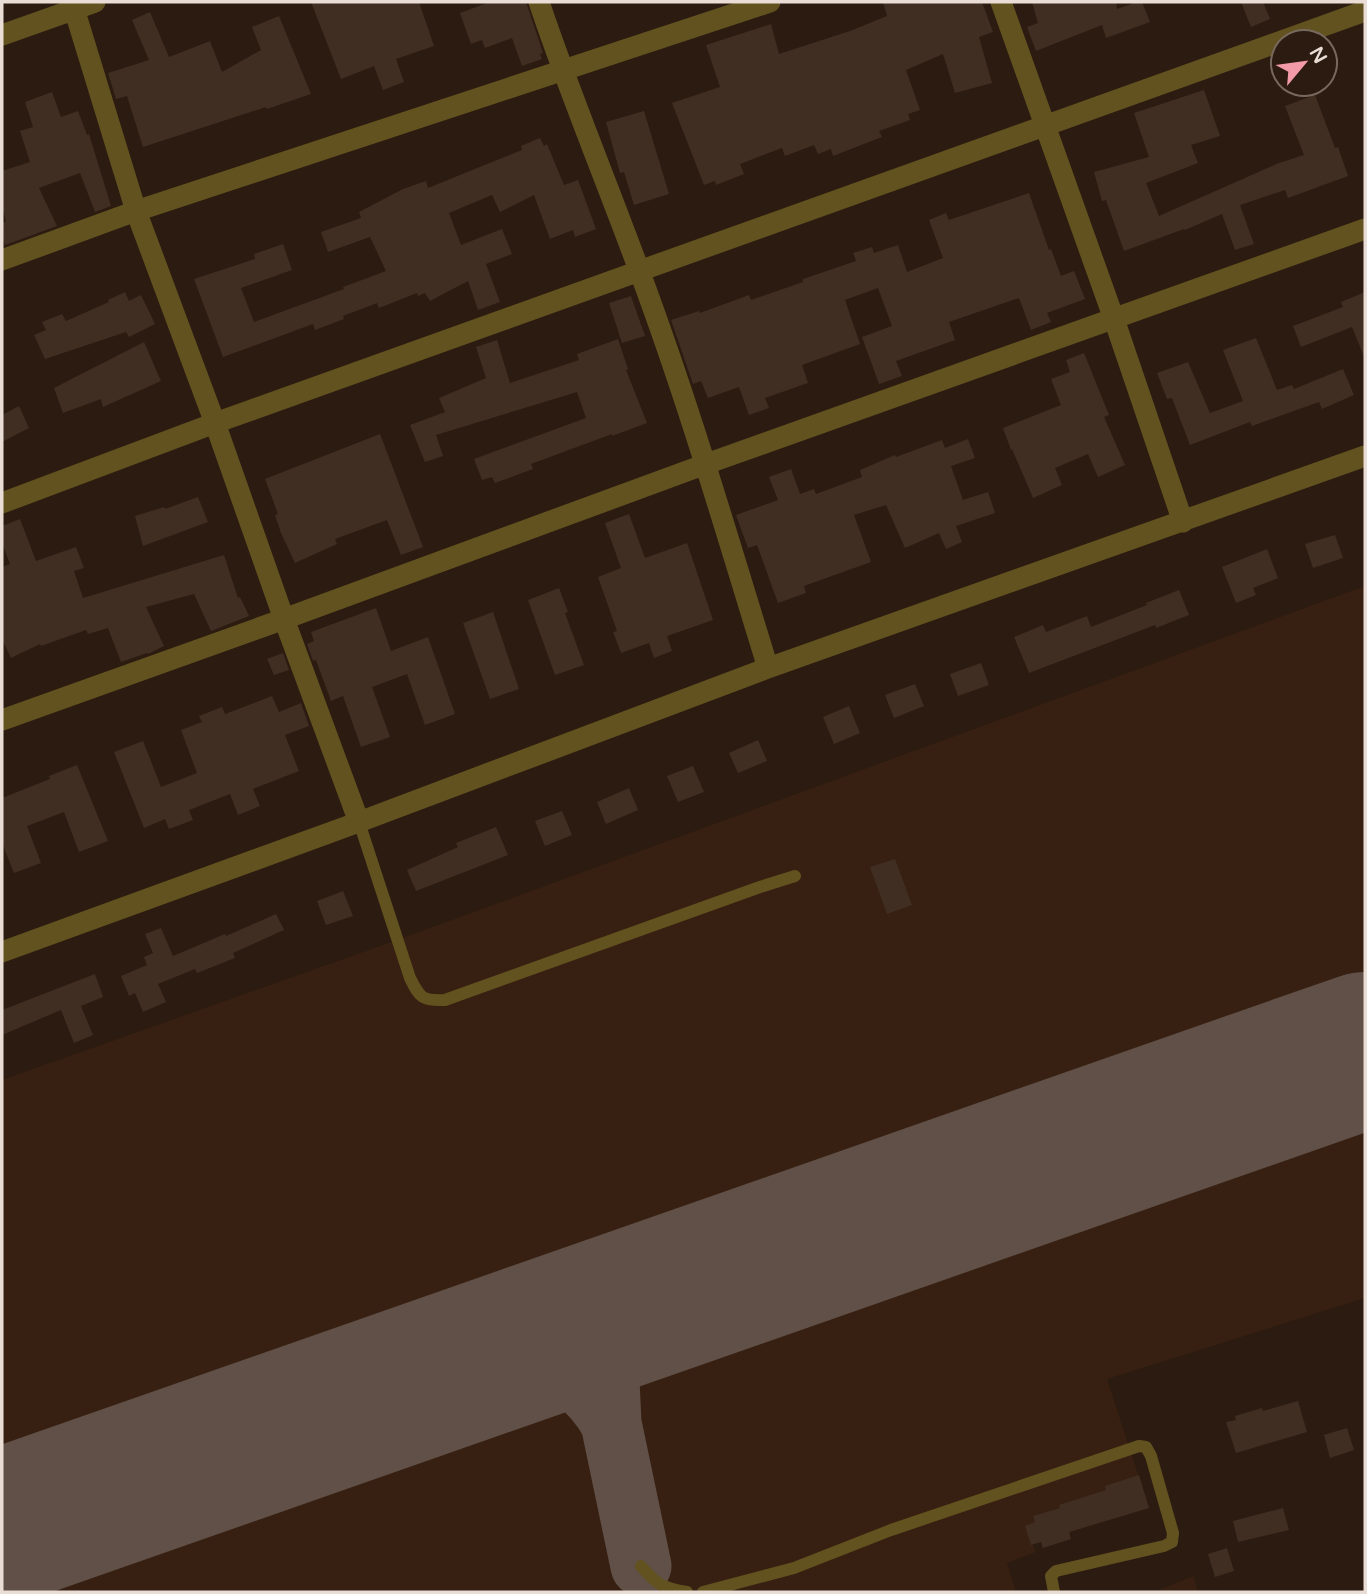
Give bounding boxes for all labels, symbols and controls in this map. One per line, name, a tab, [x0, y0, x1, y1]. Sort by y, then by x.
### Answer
north arrow	[1269, 28, 1339, 98]
text: N	[1305, 43, 1331, 67]

